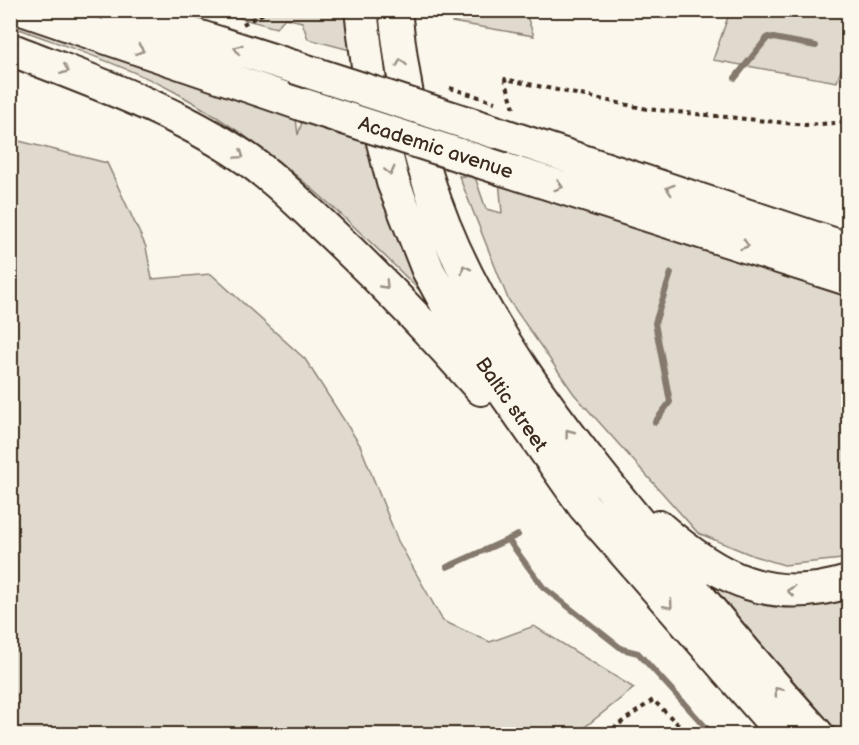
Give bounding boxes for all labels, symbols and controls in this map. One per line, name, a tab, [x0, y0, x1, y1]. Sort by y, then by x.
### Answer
one-way arrow	[134, 42, 145, 55]
one-way arrow	[233, 44, 244, 56]
one-way arrow	[395, 58, 408, 68]
one-way arrow	[59, 63, 70, 75]
street label: Academic avenue	[355, 112, 516, 184]
one-way arrow	[233, 148, 244, 159]
one-way arrow	[383, 166, 396, 176]
one-way arrow	[553, 179, 564, 191]
one-way arrow	[665, 184, 676, 196]
one-way arrow	[739, 237, 750, 250]
one-way arrow	[460, 264, 472, 275]
one-way arrow	[378, 279, 389, 289]
street label: Baltic street	[470, 353, 552, 456]
one-way arrow	[565, 429, 576, 440]
one-way arrow	[787, 585, 796, 598]
one-way arrow	[662, 598, 673, 609]
one-way arrow	[774, 687, 785, 698]

